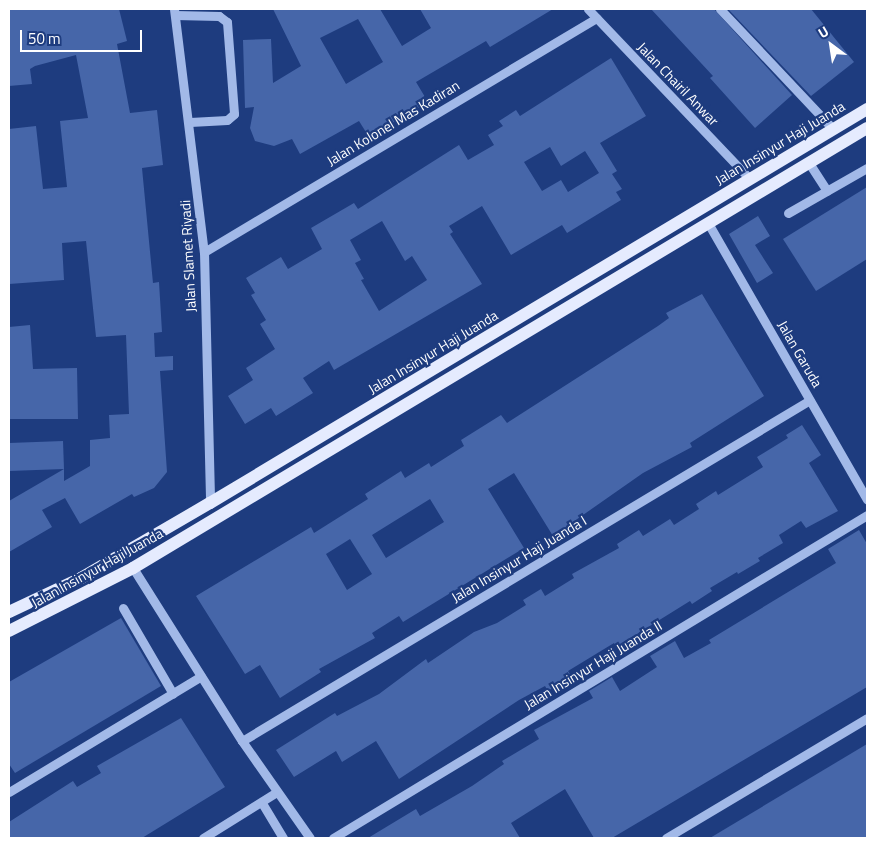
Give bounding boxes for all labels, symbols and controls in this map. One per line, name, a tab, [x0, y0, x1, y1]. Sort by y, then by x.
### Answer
scale bar	[22, 20, 145, 52]
north arrow	[806, 20, 856, 70]
text: U	[814, 20, 832, 43]
text: 50 m	[28, 27, 61, 50]
street label: Jalan Chairil Anwar	[634, 39, 722, 129]
street label: Jalan Kolonel Mas Kadiran	[324, 77, 462, 169]
street label: Jalan Insinyur Haji Juanda	[712, 98, 848, 188]
street label: Jalan Slamet Riyadi	[177, 199, 199, 313]
street label: Jalan Insinyur Haji Juanda	[365, 307, 501, 397]
street label: Jalan Garuda	[774, 318, 826, 390]
street label: Jalan Insinyur Haji Juanda I	[448, 512, 590, 606]
street label: Jalan Insinyur Haji Juanda	[28, 525, 166, 611]
street label: Jalan Insinyur Haji Juanda II	[521, 617, 665, 713]

